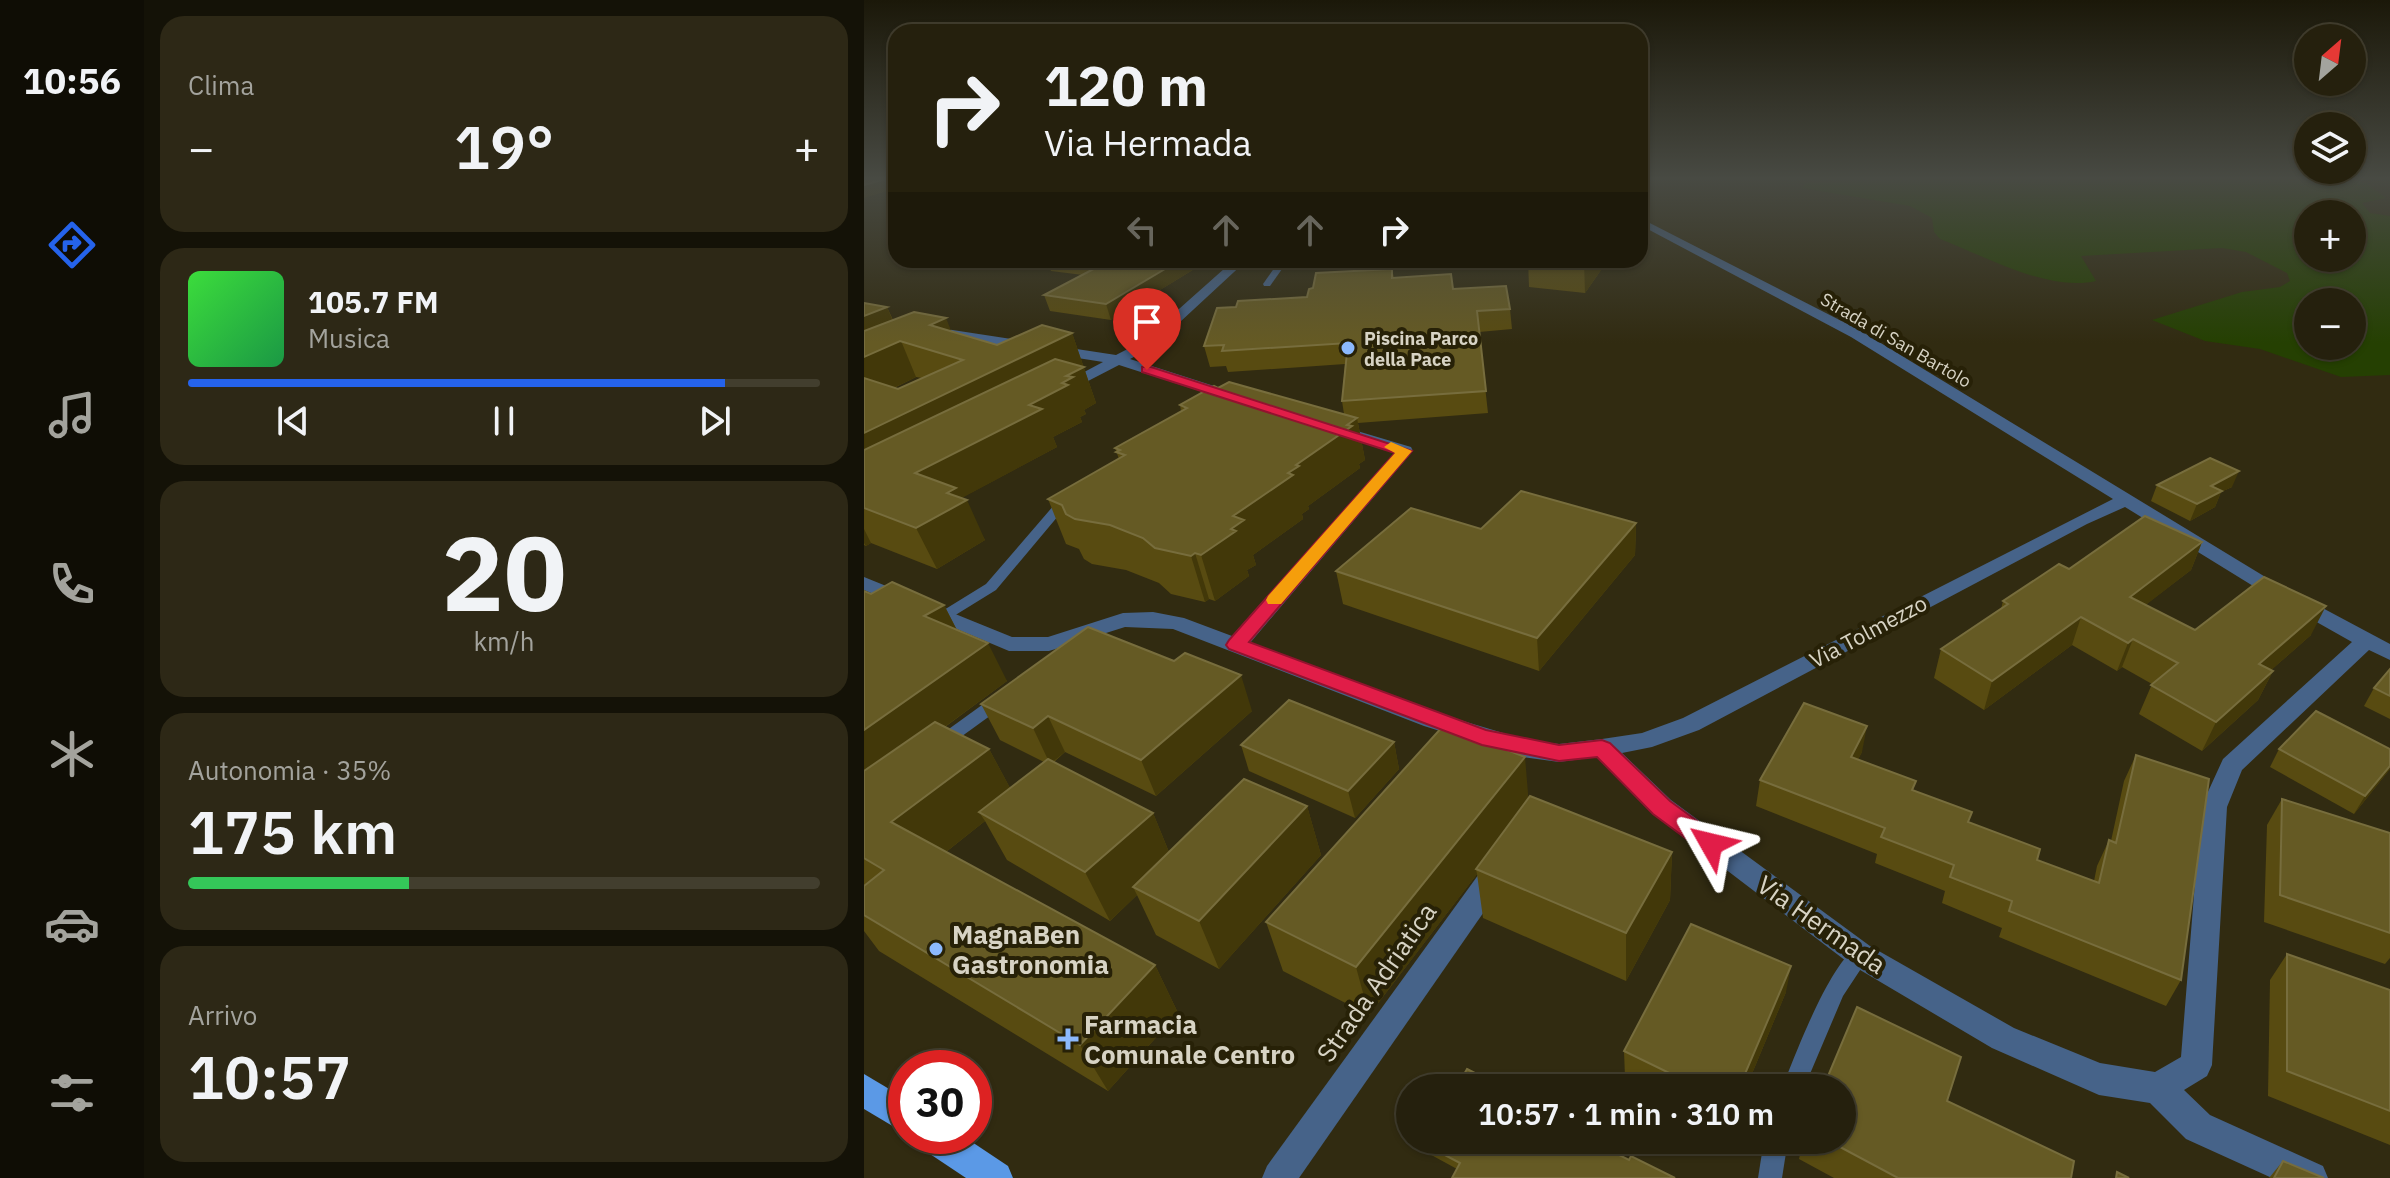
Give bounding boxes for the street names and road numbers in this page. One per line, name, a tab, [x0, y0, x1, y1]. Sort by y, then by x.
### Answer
street label: Strada di San Bartolo	[1817, 287, 1975, 393]
street label: Via Tolmezzo	[1804, 588, 1932, 674]
street label: Via Hermada	[1751, 867, 1893, 981]
street label: Strada Adriatica	[1308, 896, 1444, 1068]

